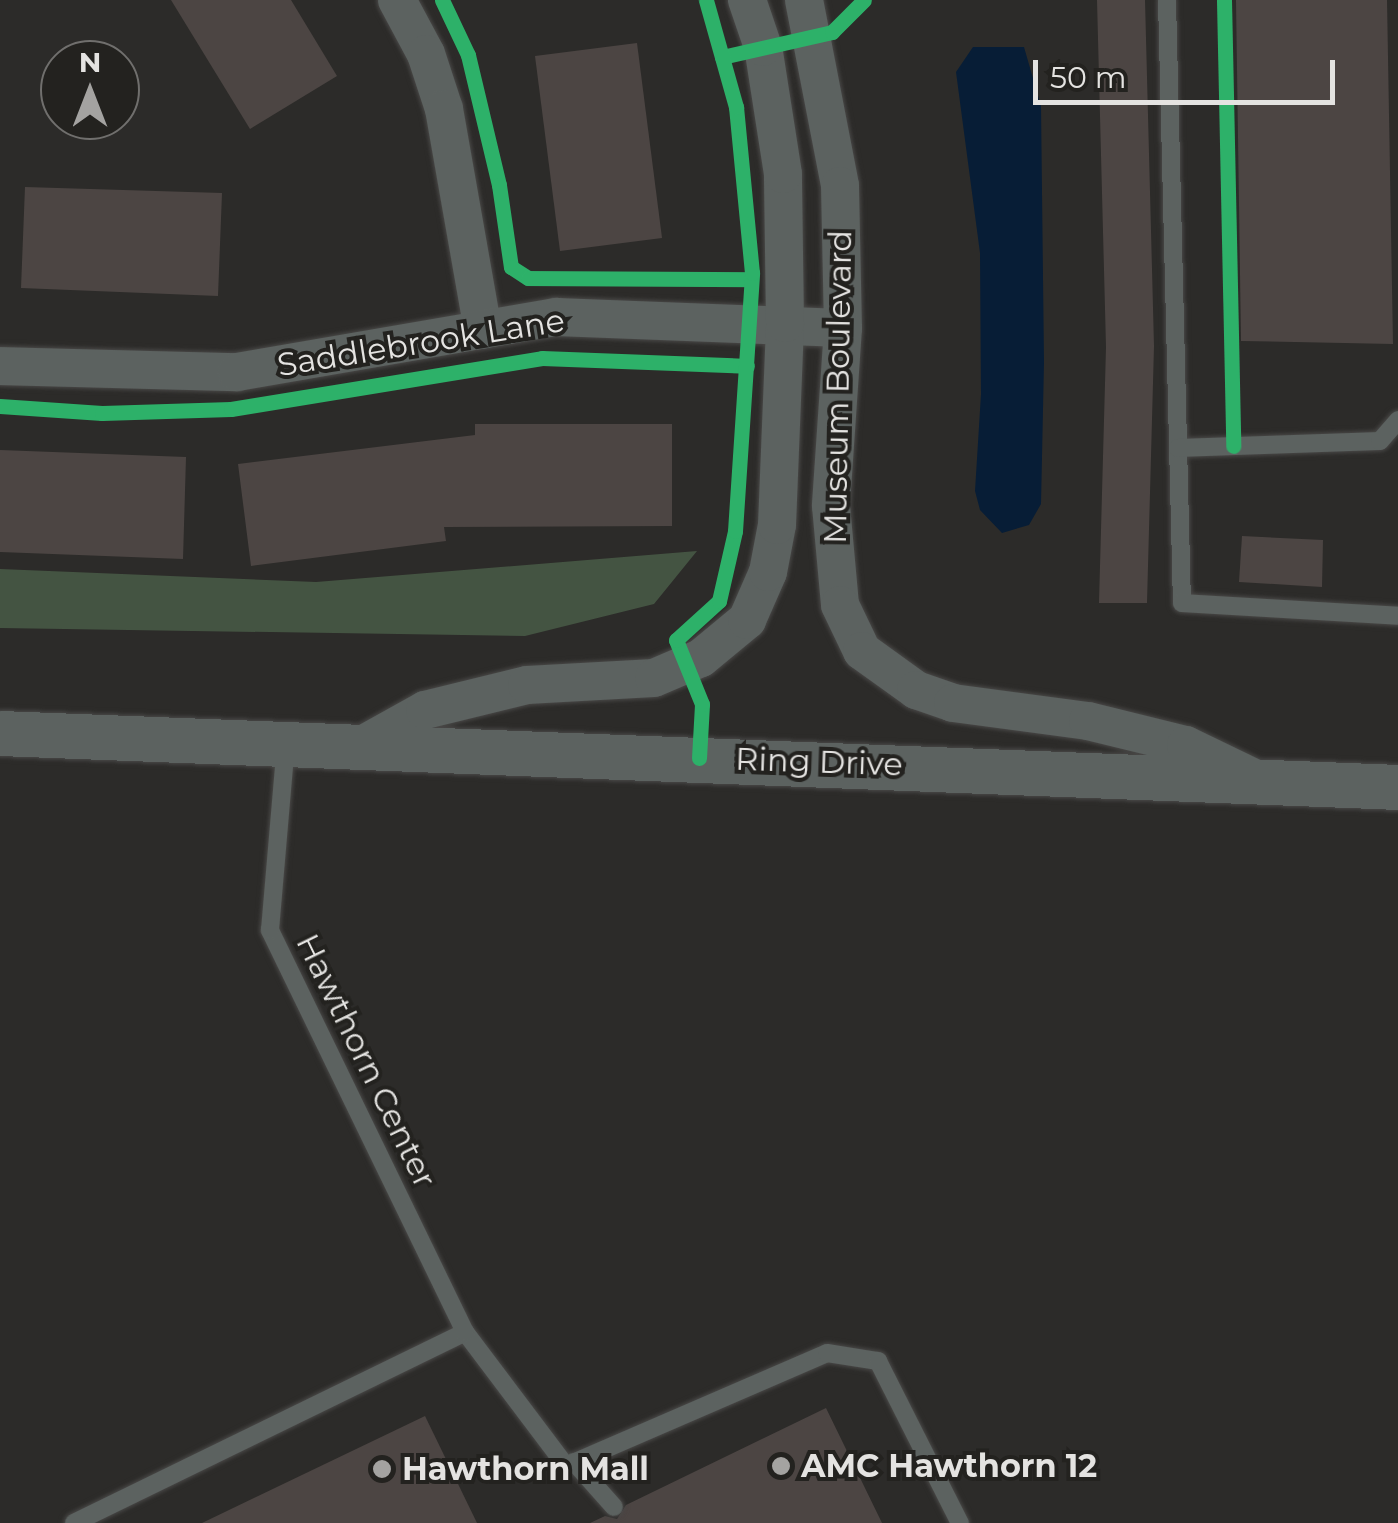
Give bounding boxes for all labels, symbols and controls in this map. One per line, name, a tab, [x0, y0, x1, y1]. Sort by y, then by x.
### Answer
north arrow	[40, 40, 140, 140]
scale bar	[1038, 40, 1340, 102]
text: N	[79, 45, 101, 79]
text: 50 m	[1050, 59, 1127, 96]
street label: Museum Boulevard	[816, 230, 860, 544]
street label: Saddlebrook Lane	[275, 301, 567, 385]
street label: Ring Drive	[735, 740, 903, 784]
street label: Hawthorn Center	[288, 928, 444, 1194]
place label: AMC Hawthorn 12	[801, 1447, 1097, 1485]
place label: Hawthorn Mall	[402, 1450, 649, 1488]
marker: AMC Hawthorn 12	[770, 1455, 792, 1477]
marker: Hawthorn Mall	[371, 1458, 393, 1480]

